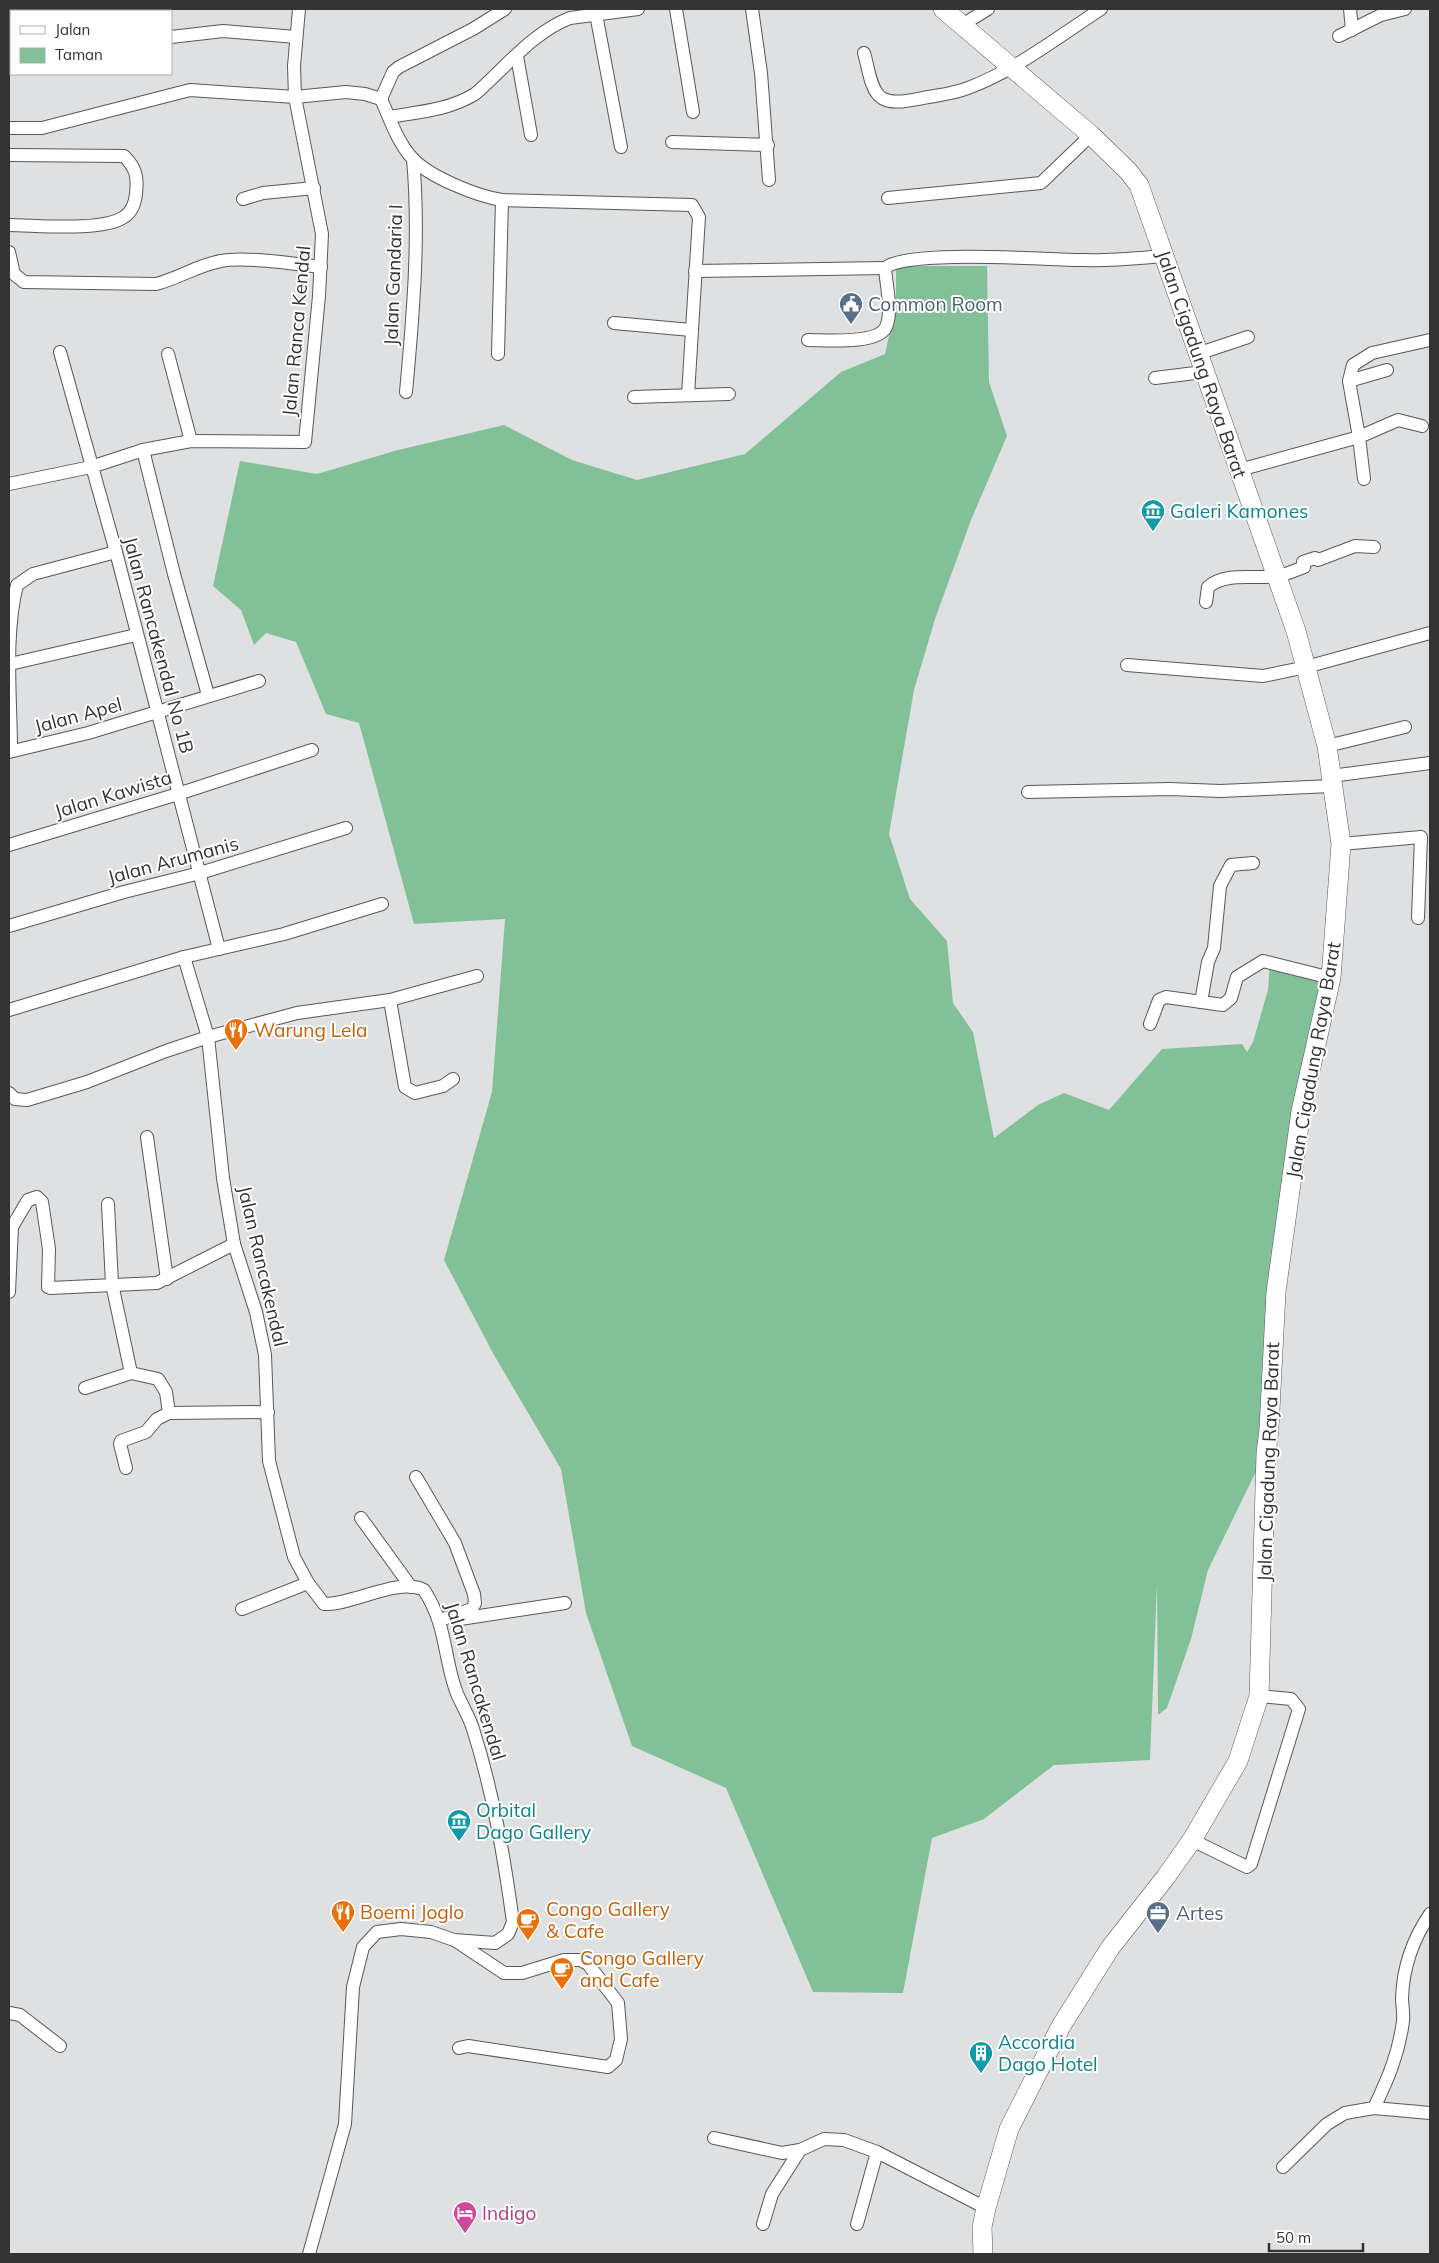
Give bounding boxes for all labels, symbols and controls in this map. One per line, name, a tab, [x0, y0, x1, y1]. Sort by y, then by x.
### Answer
legend	[10, 10, 172, 75]
text: Jalan	[55, 20, 90, 39]
text: Taman	[55, 45, 103, 64]
street label: Jalan Gandaria I	[379, 204, 407, 346]
street label: Jalan Ranca Kendal	[277, 244, 315, 418]
street label: Jalan Cigadung Raya Barat	[1152, 247, 1252, 482]
public building icon: Common Room	[838, 291, 864, 325]
place label: Common Room	[868, 292, 1003, 316]
museum icon: Galeri Kamones	[1140, 498, 1166, 532]
place label: Galeri Kamones	[1170, 499, 1308, 523]
street label: Jalan Rancakendal No 1B	[118, 534, 200, 756]
street label: Jalan Apel	[31, 692, 125, 738]
street label: Jalan Kawista	[51, 765, 175, 823]
street label: Jalan Arumanis	[105, 831, 241, 889]
street label: Jalan Cigadung Raya Barat	[1280, 939, 1346, 1180]
restaurant icon: Warung Lela	[223, 1017, 249, 1051]
place label: Warung Lela	[254, 1018, 367, 1042]
street label: Jalan Rancakendal	[233, 1183, 293, 1349]
street label: Jalan Cigadung Raya Barat	[1252, 1341, 1284, 1582]
street label: Jalan Rancakendal	[440, 1599, 512, 1763]
place label: Orbital Dago Gallery	[476, 1798, 591, 1844]
museum icon: Orbital Dago Gallery	[446, 1808, 472, 1842]
place label: Congo Gallery & Cafe	[546, 1897, 670, 1943]
restaurant icon: Boemi Joglo	[330, 1899, 356, 1933]
place label: Boemi Joglo	[360, 1900, 464, 1924]
office icon: Artes	[1145, 1900, 1171, 1934]
place label: Artes	[1176, 1901, 1224, 1925]
cafe icon: Congo Gallery & Cafe	[515, 1907, 541, 1941]
place label: Congo Gallery and Cafe	[580, 1946, 704, 1992]
cafe icon: Congo Gallery and Cafe	[549, 1956, 575, 1990]
place label: Accordia Dago Hotel	[998, 2030, 1098, 2076]
building icon: Accordia Dago Hotel	[968, 2040, 994, 2074]
hotel icon: Indigo	[452, 2200, 478, 2234]
place label: Indigo	[482, 2201, 536, 2225]
scale bar	[1269, 2220, 1363, 2252]
text: 50 m	[1276, 2228, 1311, 2247]

